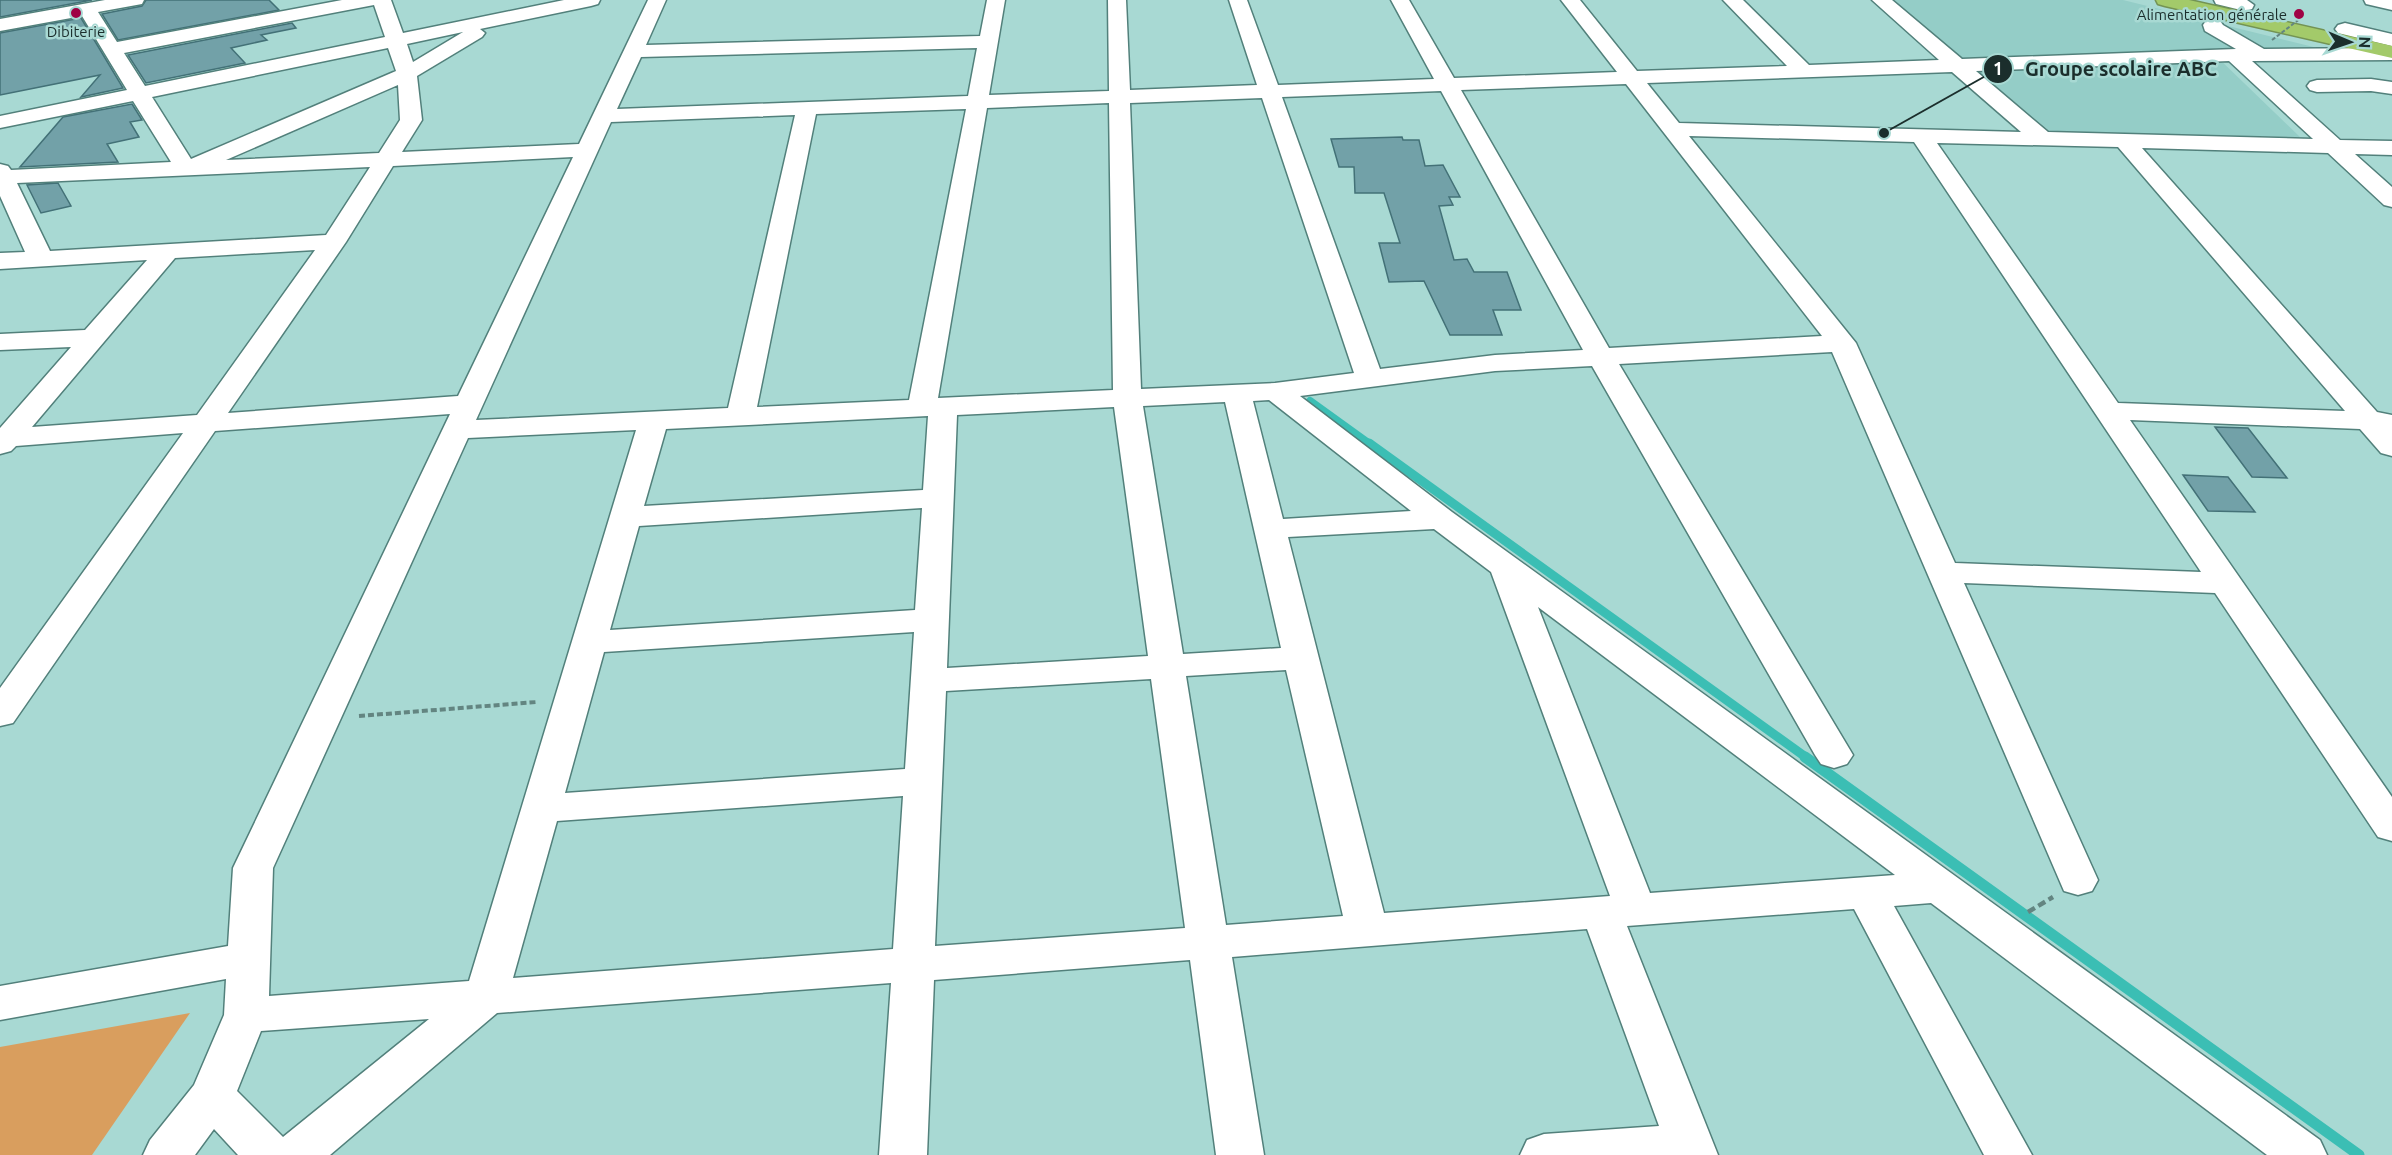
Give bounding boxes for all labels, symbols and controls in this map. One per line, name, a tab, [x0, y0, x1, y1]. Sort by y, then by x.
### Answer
marker: Dibiterie	[69, 6, 83, 20]
place label: Alimentation générale	[2137, 6, 2287, 23]
marker: Alimentation générale	[2292, 7, 2306, 21]
north arrow	[2320, 12, 2380, 72]
place label: Dibiterie	[47, 23, 105, 40]
text: N	[2356, 36, 2374, 49]
callout: Groupe scolaire ABC	[1983, 50, 2229, 88]
text: Groupe scolaire ABC	[2025, 57, 2217, 80]
text: 1	[1993, 58, 2003, 78]

